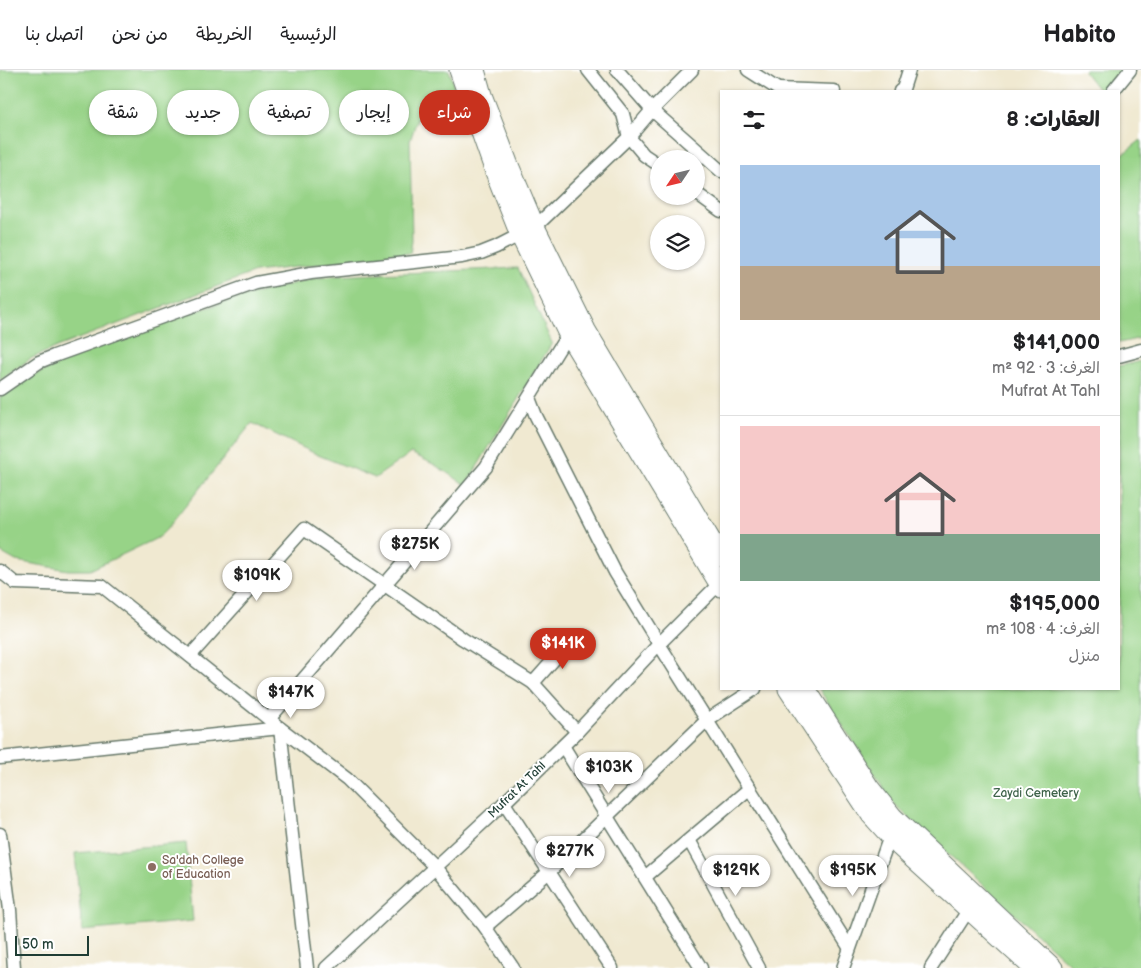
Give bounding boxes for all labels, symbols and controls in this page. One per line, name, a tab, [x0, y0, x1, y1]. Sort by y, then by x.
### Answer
text: Habito	[1043, 20, 1116, 49]
text: اتصل بنا	[25, 24, 84, 45]
text: من نحن	[112, 24, 168, 45]
text: الخريطة	[196, 24, 252, 45]
text: الرئيسية	[280, 24, 337, 45]
chip: شقة	[89, 90, 157, 135]
chip: جديد	[167, 90, 239, 135]
chip: تصفية	[249, 90, 329, 135]
chip: إيجار	[339, 90, 409, 135]
chip: شراء	[419, 90, 490, 135]
icon: filters	[740, 106, 768, 134]
text: العقارات: 8	[1006, 107, 1100, 132]
north arrow	[650, 150, 705, 205]
map controls	[650, 150, 705, 270]
icon: home	[875, 197, 965, 287]
button: layers	[650, 215, 705, 270]
text: $141,000	[1013, 330, 1100, 355]
text: الغرف: 3 · 92 m²	[992, 359, 1100, 378]
text: Mufrat At Tahl	[1001, 382, 1100, 401]
icon: home	[875, 459, 965, 549]
pin: $275K	[380, 528, 450, 571]
text: $275K	[391, 535, 439, 554]
pin: $109K	[222, 560, 292, 602]
text: $109K	[233, 566, 281, 585]
text: $195,000	[1009, 591, 1100, 616]
text: الغرف: 4 · 108 m²	[986, 620, 1100, 639]
pin: $141K	[528, 628, 598, 670]
text: $141K	[541, 634, 585, 653]
text: منزل	[1068, 647, 1100, 666]
pin: $147K	[256, 676, 326, 719]
text: $147K	[268, 683, 314, 702]
pin: $103K	[574, 752, 644, 794]
text: $103K	[585, 758, 633, 777]
street label: Mufrat At Tahl	[485, 759, 549, 821]
park label: Zaydi Cemetery	[992, 786, 1079, 801]
pin: $277K	[535, 836, 605, 878]
text: $277K	[546, 842, 594, 861]
place label: Sa'dah College of Education	[162, 853, 244, 882]
pin: $129K	[701, 854, 771, 897]
pin: $195K	[818, 854, 888, 897]
marker: Sa'dah College of Education	[146, 861, 158, 873]
text: $129K	[712, 861, 760, 880]
text: $195K	[830, 861, 876, 880]
scale bar	[15, 933, 89, 956]
text: 50 m	[22, 936, 54, 953]

